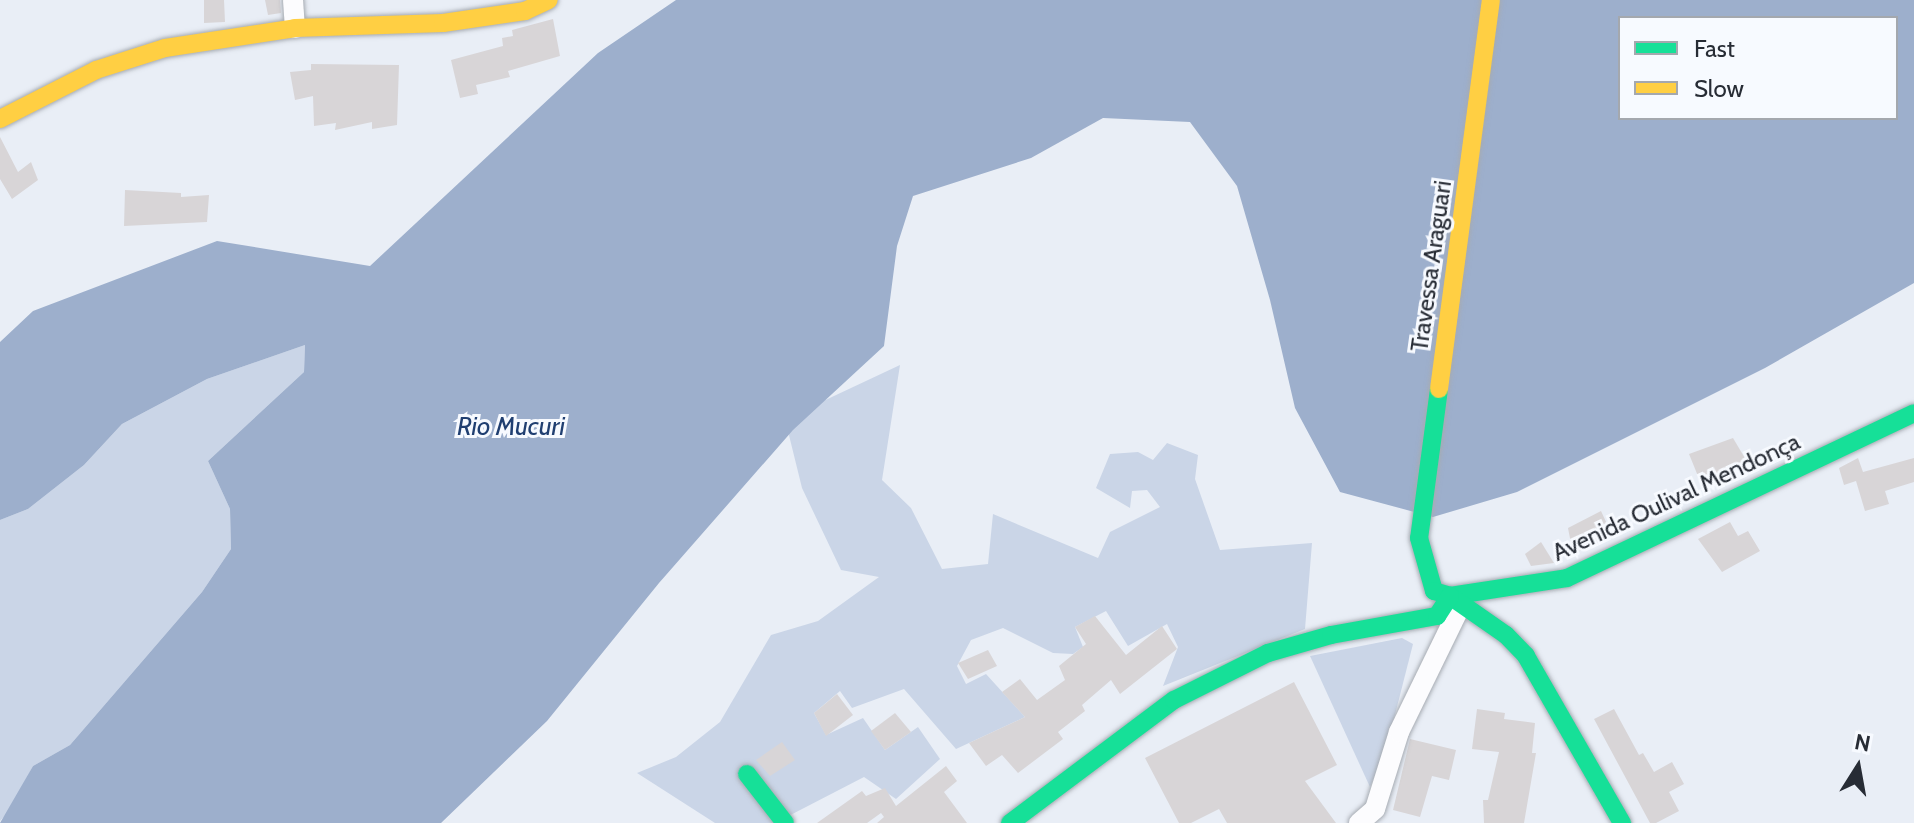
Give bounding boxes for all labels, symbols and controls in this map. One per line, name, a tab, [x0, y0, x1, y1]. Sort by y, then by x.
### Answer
legend	[1618, 16, 1898, 120]
text: Fast	[1694, 34, 1735, 63]
text: Slow	[1694, 74, 1744, 103]
street label: Travessa Araguari	[1405, 179, 1457, 353]
water label: Rio Mucuri	[457, 411, 565, 443]
street label: Avenida Oulival Mendonça	[1548, 427, 1804, 567]
north arrow	[1818, 727, 1898, 807]
text: N	[1852, 728, 1873, 758]

